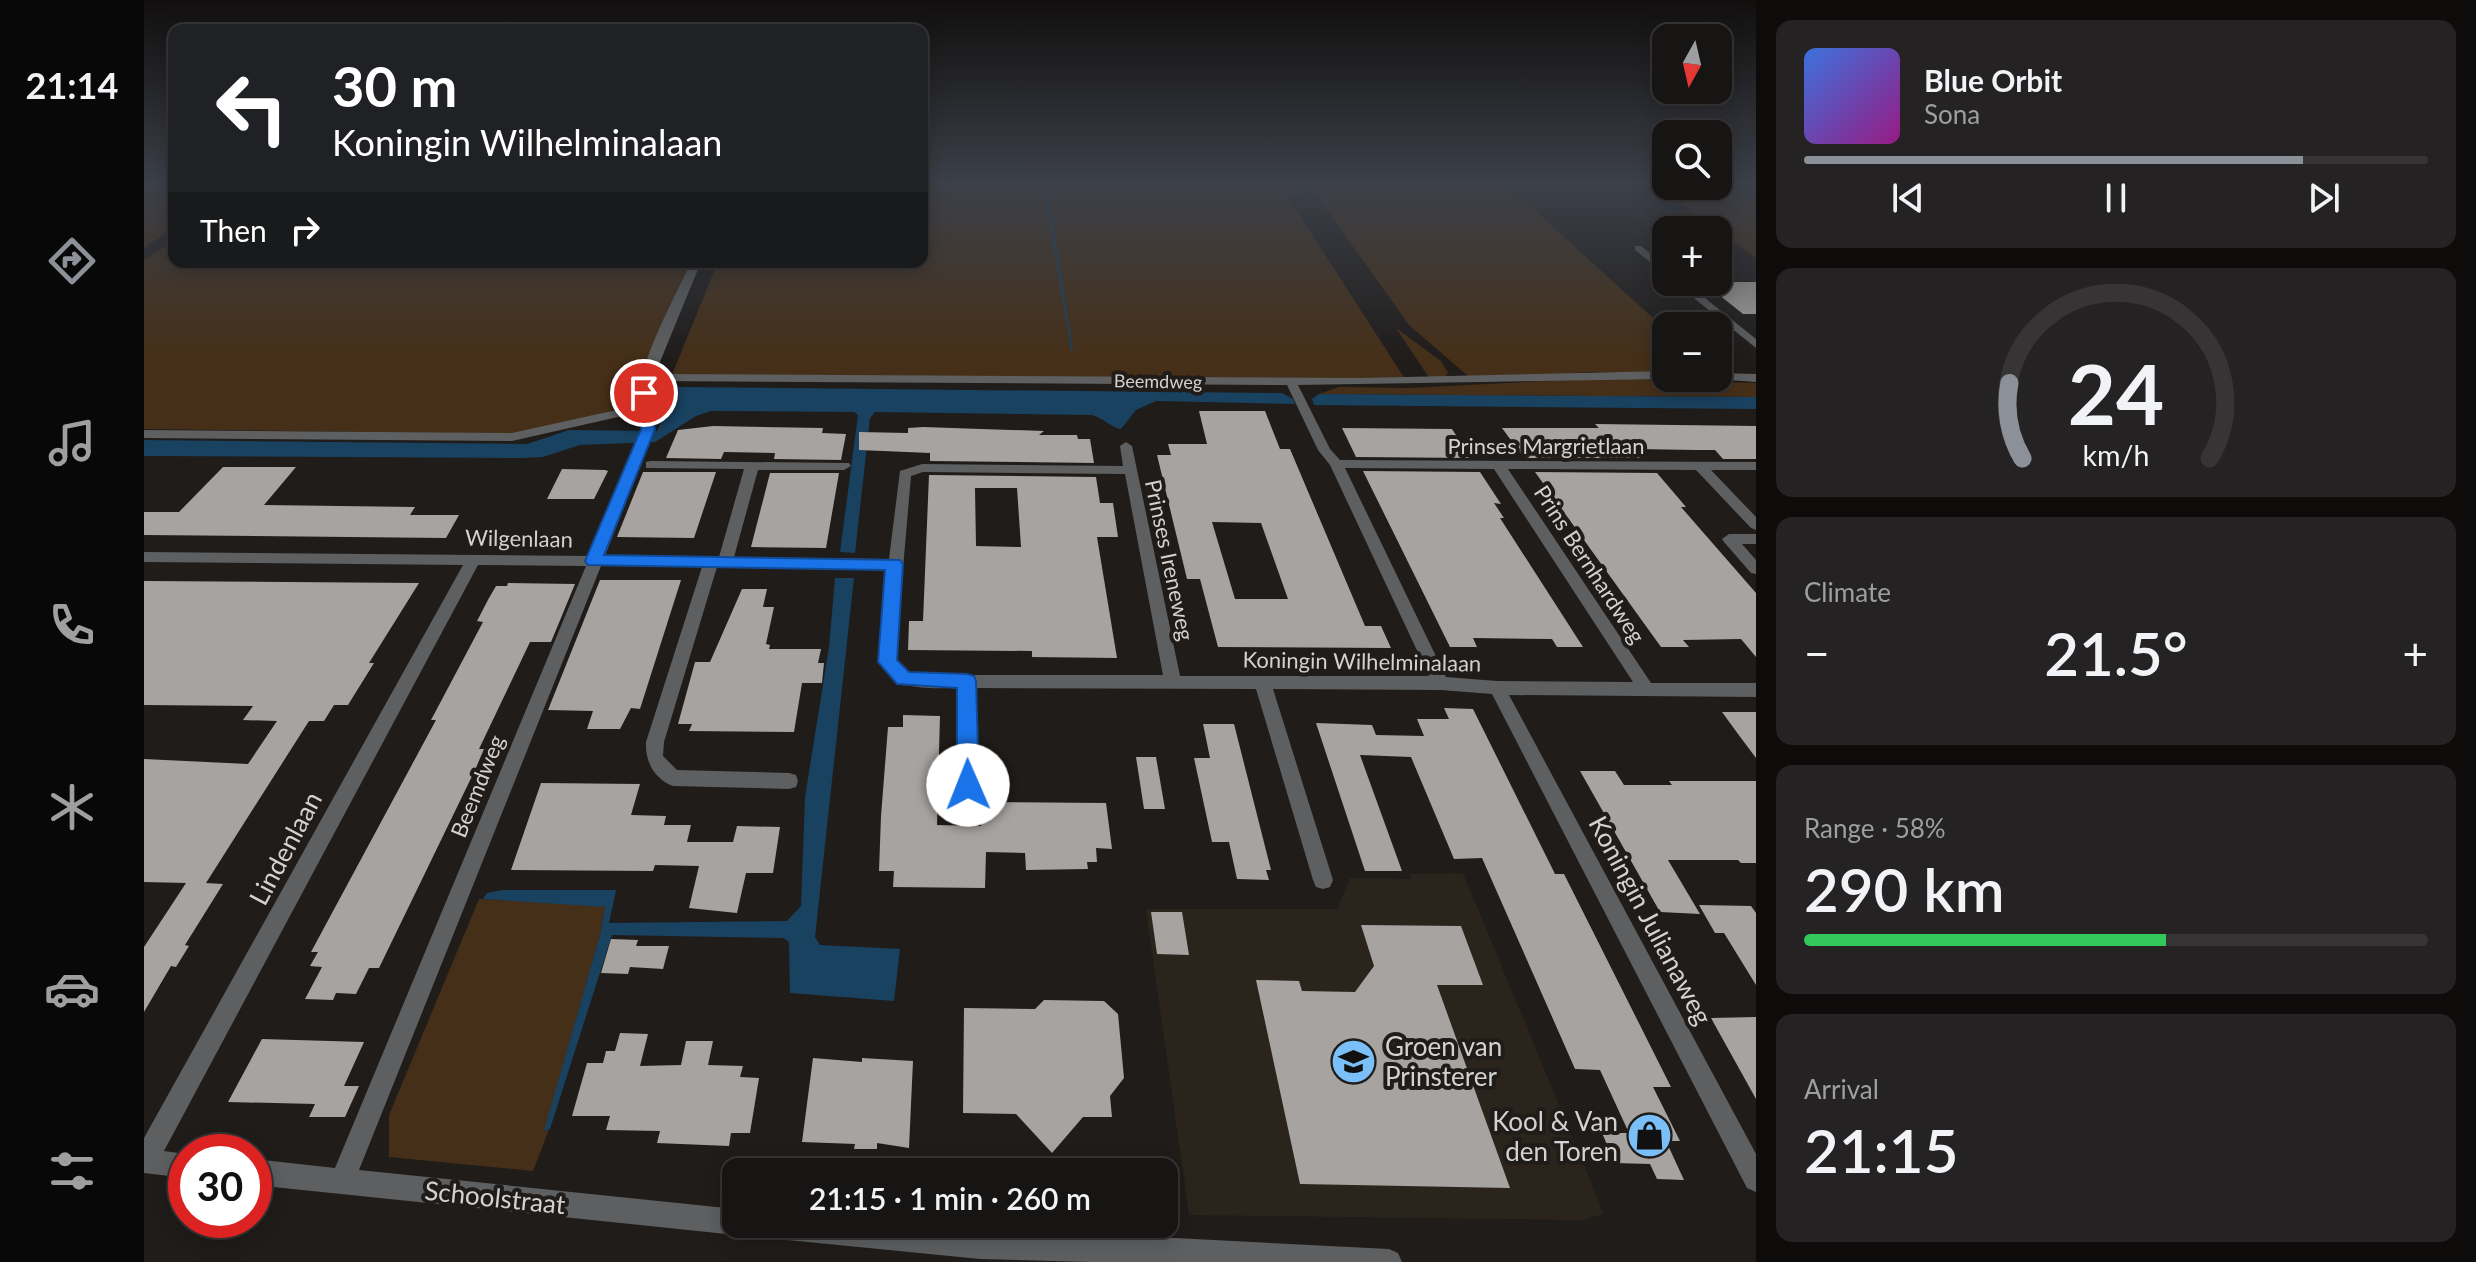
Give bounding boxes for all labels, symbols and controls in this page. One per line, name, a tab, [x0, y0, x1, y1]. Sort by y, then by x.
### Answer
north arrow	[1652, 24, 1732, 104]
map controls	[1652, 24, 1732, 392]
text: 30 m	[332, 52, 457, 119]
icon: left	[200, 56, 304, 160]
text: Blue Orbit	[1924, 62, 2062, 98]
text: 21:14	[26, 63, 118, 107]
text: Sona	[1924, 98, 1980, 130]
text: Koningin Wilhelminalaan	[332, 120, 722, 164]
button: search	[1652, 120, 1732, 200]
icon: previous	[1886, 176, 1930, 220]
icon: pause	[2094, 176, 2138, 220]
icon: next	[2302, 176, 2346, 220]
icon: right	[283, 208, 327, 252]
text: Then	[200, 212, 267, 248]
button: +	[1652, 216, 1732, 296]
icon: directions	[44, 233, 100, 289]
button: −	[1652, 312, 1732, 392]
text: 24	[2068, 342, 2164, 442]
pin	[610, 359, 678, 427]
street label: Beemdweg	[1114, 369, 1202, 393]
icon: arrive	[622, 371, 666, 415]
icon: music	[44, 415, 100, 471]
street label: Prinses Margrietlaan	[1447, 432, 1645, 459]
text: km/h	[2083, 438, 2149, 472]
street label: Prinses Ireneweg	[1140, 477, 1200, 643]
street label: Prins Bernhardweg	[1529, 480, 1651, 648]
street label: Wilgenlaan	[465, 524, 573, 552]
text: Climate	[1804, 576, 1891, 608]
icon: phone	[44, 597, 100, 653]
text: 21.5°	[2044, 617, 2188, 689]
text: −	[1804, 627, 1830, 679]
text: +	[2402, 627, 2428, 679]
street label: Koningin Wilhelminalaan	[1243, 645, 1481, 677]
street label: Beemdweg	[444, 731, 510, 841]
position arrow	[926, 743, 1010, 827]
icon: climate	[44, 779, 100, 835]
street label: Lindenlaan	[242, 786, 328, 910]
street label: Koningin Julianaweg	[1582, 810, 1720, 1030]
text: Range · 58%	[1804, 812, 1946, 844]
text: 290 km	[1804, 853, 2005, 925]
icon: car	[44, 961, 100, 1017]
place label: Groen van Prinsterer	[1385, 1030, 1502, 1092]
school or university icon: Groen van Prinsterer	[1330, 1037, 1378, 1085]
text: Arrival	[1804, 1073, 1879, 1105]
place label: Kool & Van den Toren	[1492, 1105, 1618, 1167]
shop icon: Kool & Van den Toren	[1625, 1112, 1673, 1160]
text: 21:15	[1804, 1114, 1958, 1186]
speed limit sign: 30	[168, 1134, 272, 1238]
icon: filters	[44, 1143, 100, 1199]
street label: Schoolstraat	[423, 1174, 568, 1220]
text: 21:15 · 1 min · 260 m	[809, 1180, 1091, 1216]

